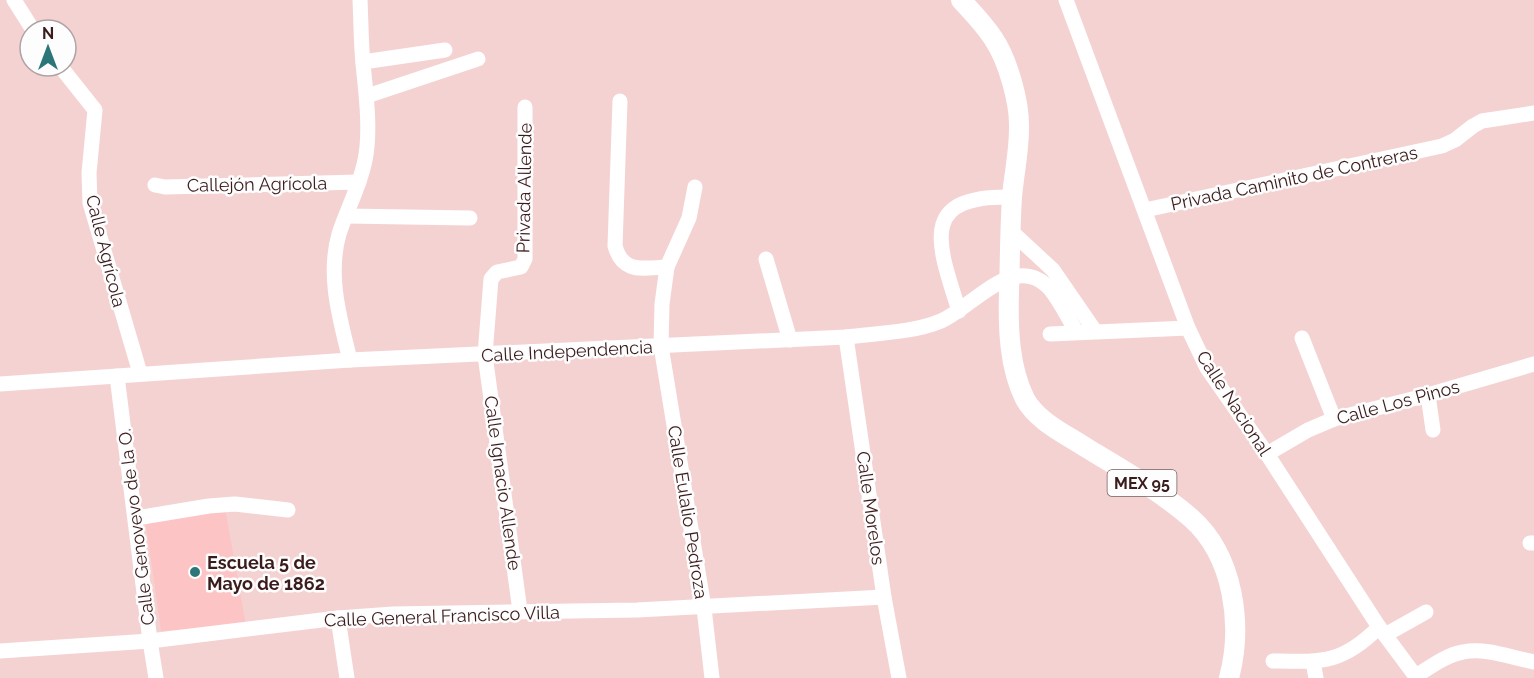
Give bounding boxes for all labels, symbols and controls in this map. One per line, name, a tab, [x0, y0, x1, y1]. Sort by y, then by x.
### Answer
north arrow	[18, 18, 78, 78]
text: N	[42, 24, 54, 43]
street label: Privada Allende	[512, 122, 536, 253]
street label: Privada Caminito de Contreras	[1169, 142, 1420, 214]
street label: Callejón Agrícola	[187, 172, 327, 196]
street label: Calle Agrícola	[82, 193, 130, 309]
street label: Calle Independencia	[481, 336, 653, 366]
street label: Calle Nacional	[1192, 347, 1276, 459]
street label: Calle Los Pinos	[1334, 375, 1462, 429]
street label: Calle Ignacio Allende	[480, 394, 526, 572]
street label: Calle Eulalio Pedroza	[664, 424, 712, 600]
street label: Calle Genovevo de la O.	[114, 428, 158, 626]
street label: Calle Morelos	[853, 450, 889, 566]
road number: MEX 95	[1108, 470, 1176, 496]
place label: Escuela 5 de Mayo de 1862	[207, 552, 325, 594]
marker: Escuela 5 de Mayo de 1862	[188, 565, 202, 579]
street label: Calle General Francisco Villa	[324, 601, 560, 631]

